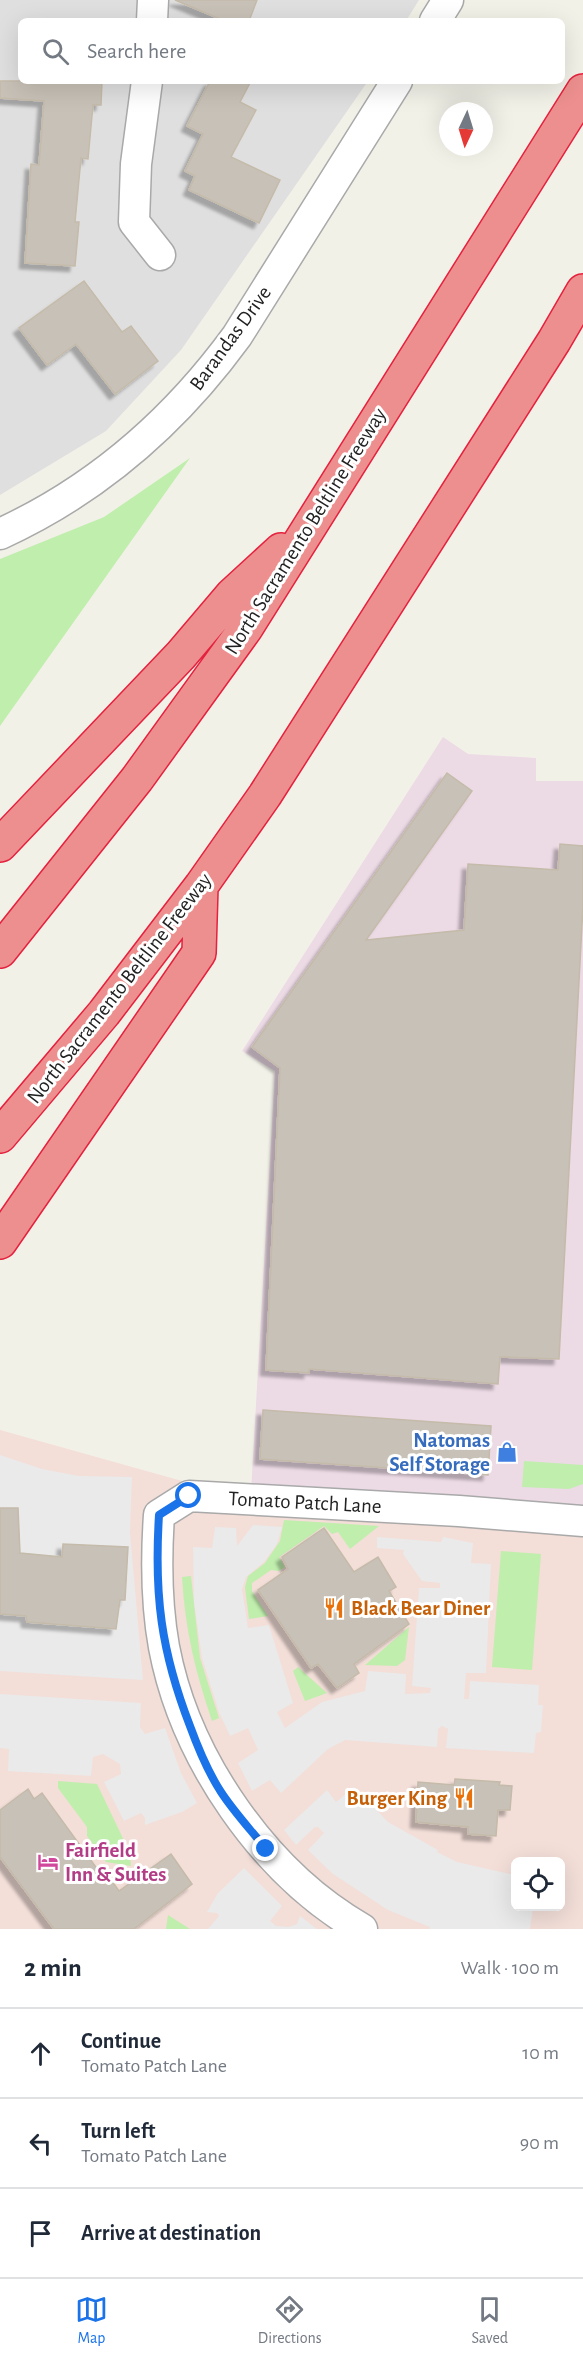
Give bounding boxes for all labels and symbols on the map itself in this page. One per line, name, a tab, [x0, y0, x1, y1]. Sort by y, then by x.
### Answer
north arrow	[439, 102, 493, 156]
street label: Barandas Drive	[186, 282, 275, 394]
street label: North Sacramento Beltline Freeway	[221, 404, 390, 658]
street label: North Sacramento Beltline Freeway	[23, 869, 216, 1107]
place label: Natomas Self Storage	[389, 1430, 490, 1475]
shop icon: Natomas Self Storage	[495, 1440, 519, 1464]
route start	[175, 1482, 201, 1508]
street label: Tomato Patch Lane	[228, 1488, 382, 1517]
restaurant icon: Black Bear Diner	[322, 1596, 346, 1620]
place label: Black Bear Diner	[351, 1598, 491, 1619]
restaurant icon: Burger King	[452, 1786, 476, 1810]
place label: Burger King	[347, 1788, 447, 1809]
route end	[252, 1835, 278, 1861]
place label: Fairfield Inn & Suites	[65, 1840, 166, 1885]
hotel icon: Fairfield Inn & Suites	[36, 1850, 60, 1874]

